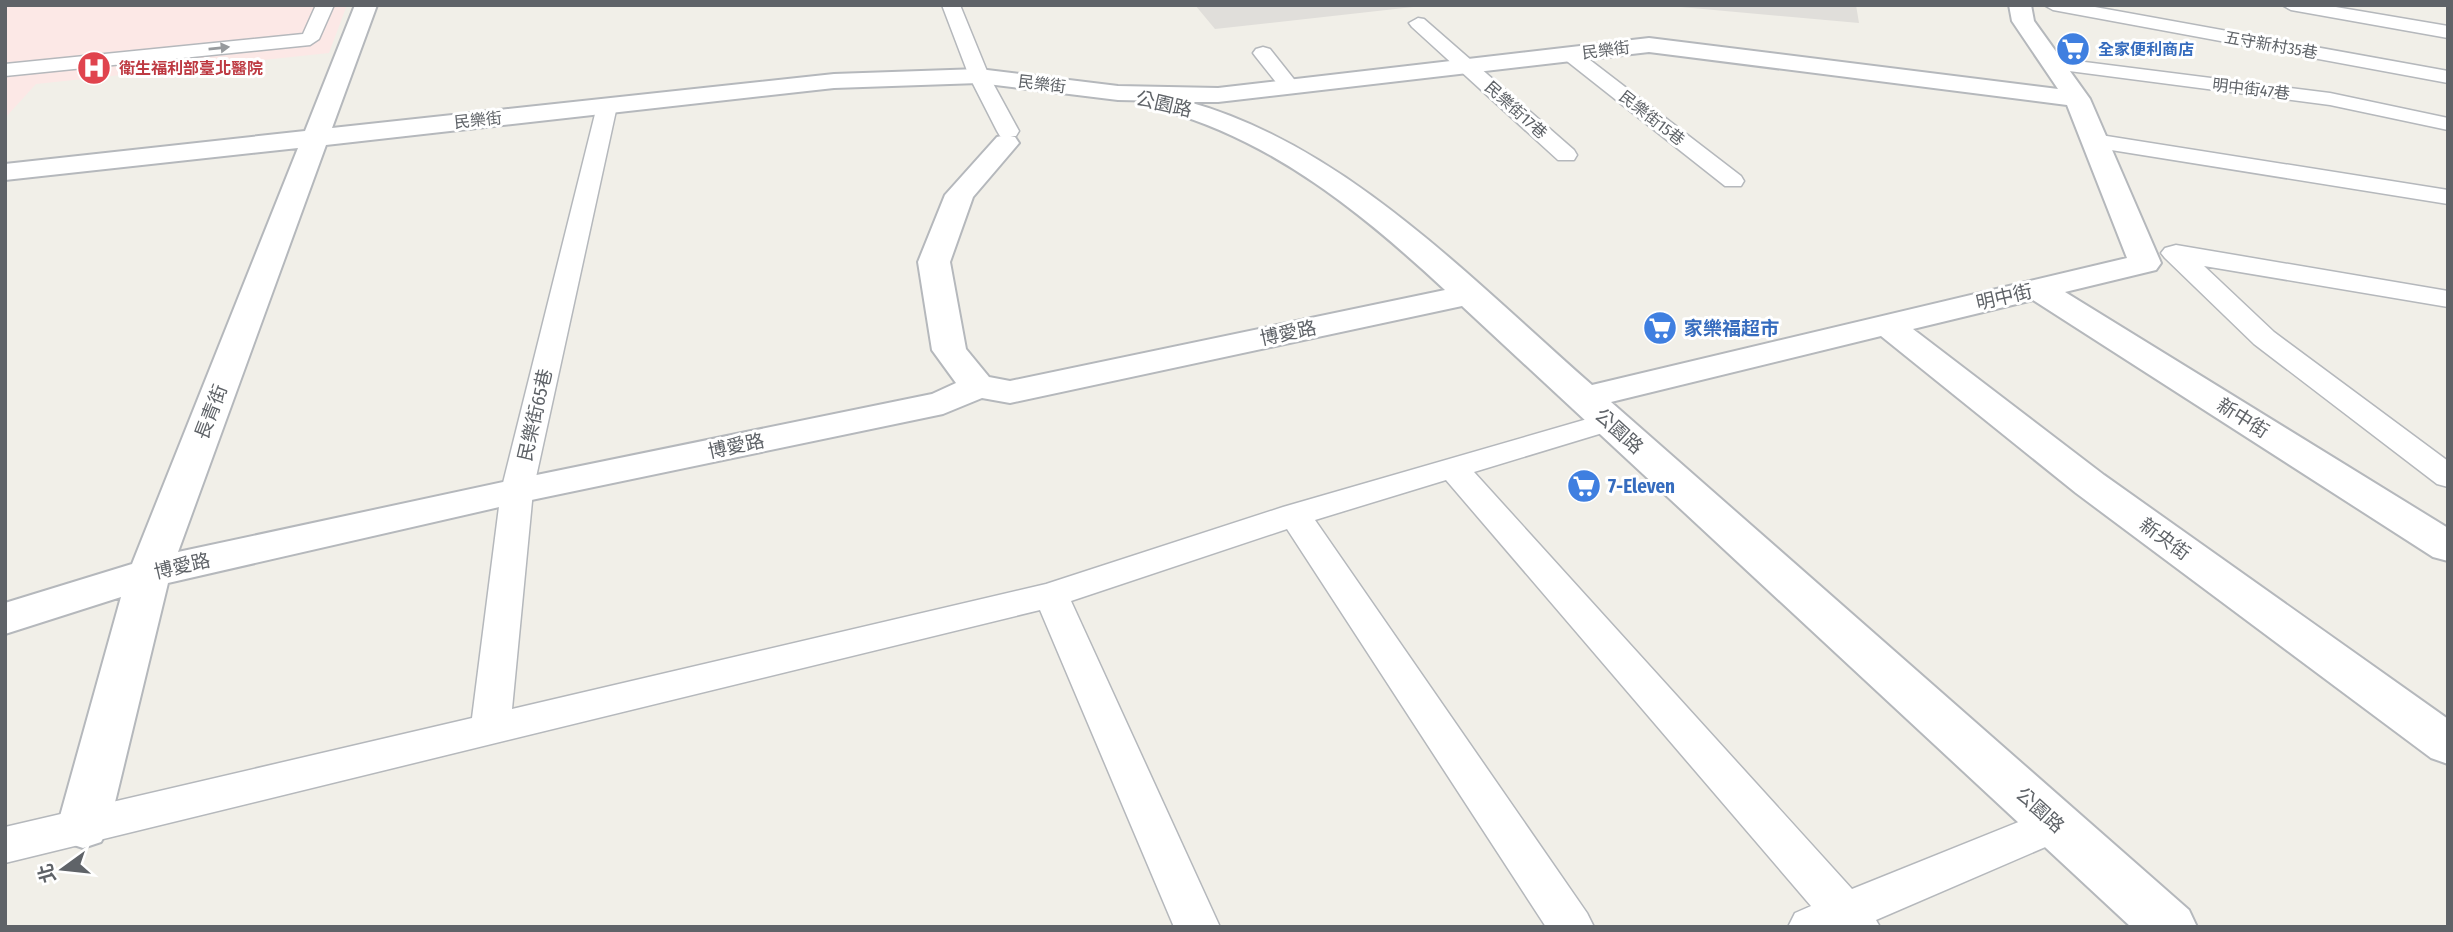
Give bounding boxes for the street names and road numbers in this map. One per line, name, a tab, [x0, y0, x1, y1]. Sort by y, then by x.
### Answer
street label: 五守新村35巷	[2223, 27, 2319, 63]
street label: 民樂街	[1581, 38, 1631, 62]
street label: 民樂街	[1017, 72, 1067, 96]
street label: 明中街47巷	[2211, 75, 2291, 103]
street label: 民樂街17巷	[1481, 77, 1551, 143]
street label: 公園路	[1134, 86, 1194, 122]
street label: 民樂街15巷	[1616, 87, 1688, 149]
street label: 民樂街	[453, 108, 503, 132]
street label: 明中街	[1974, 279, 2034, 315]
street label: 博愛路	[1258, 316, 1318, 350]
street label: 民樂街65巷	[513, 367, 557, 463]
street label: 長青街	[190, 381, 232, 443]
street label: 新中街	[2213, 393, 2273, 443]
street label: 公園路	[1590, 403, 1648, 459]
street label: 博愛路	[706, 429, 766, 463]
street label: 新央街	[2135, 513, 2195, 565]
street label: 博愛路	[152, 548, 212, 584]
street label: 公園路	[2011, 782, 2069, 838]

